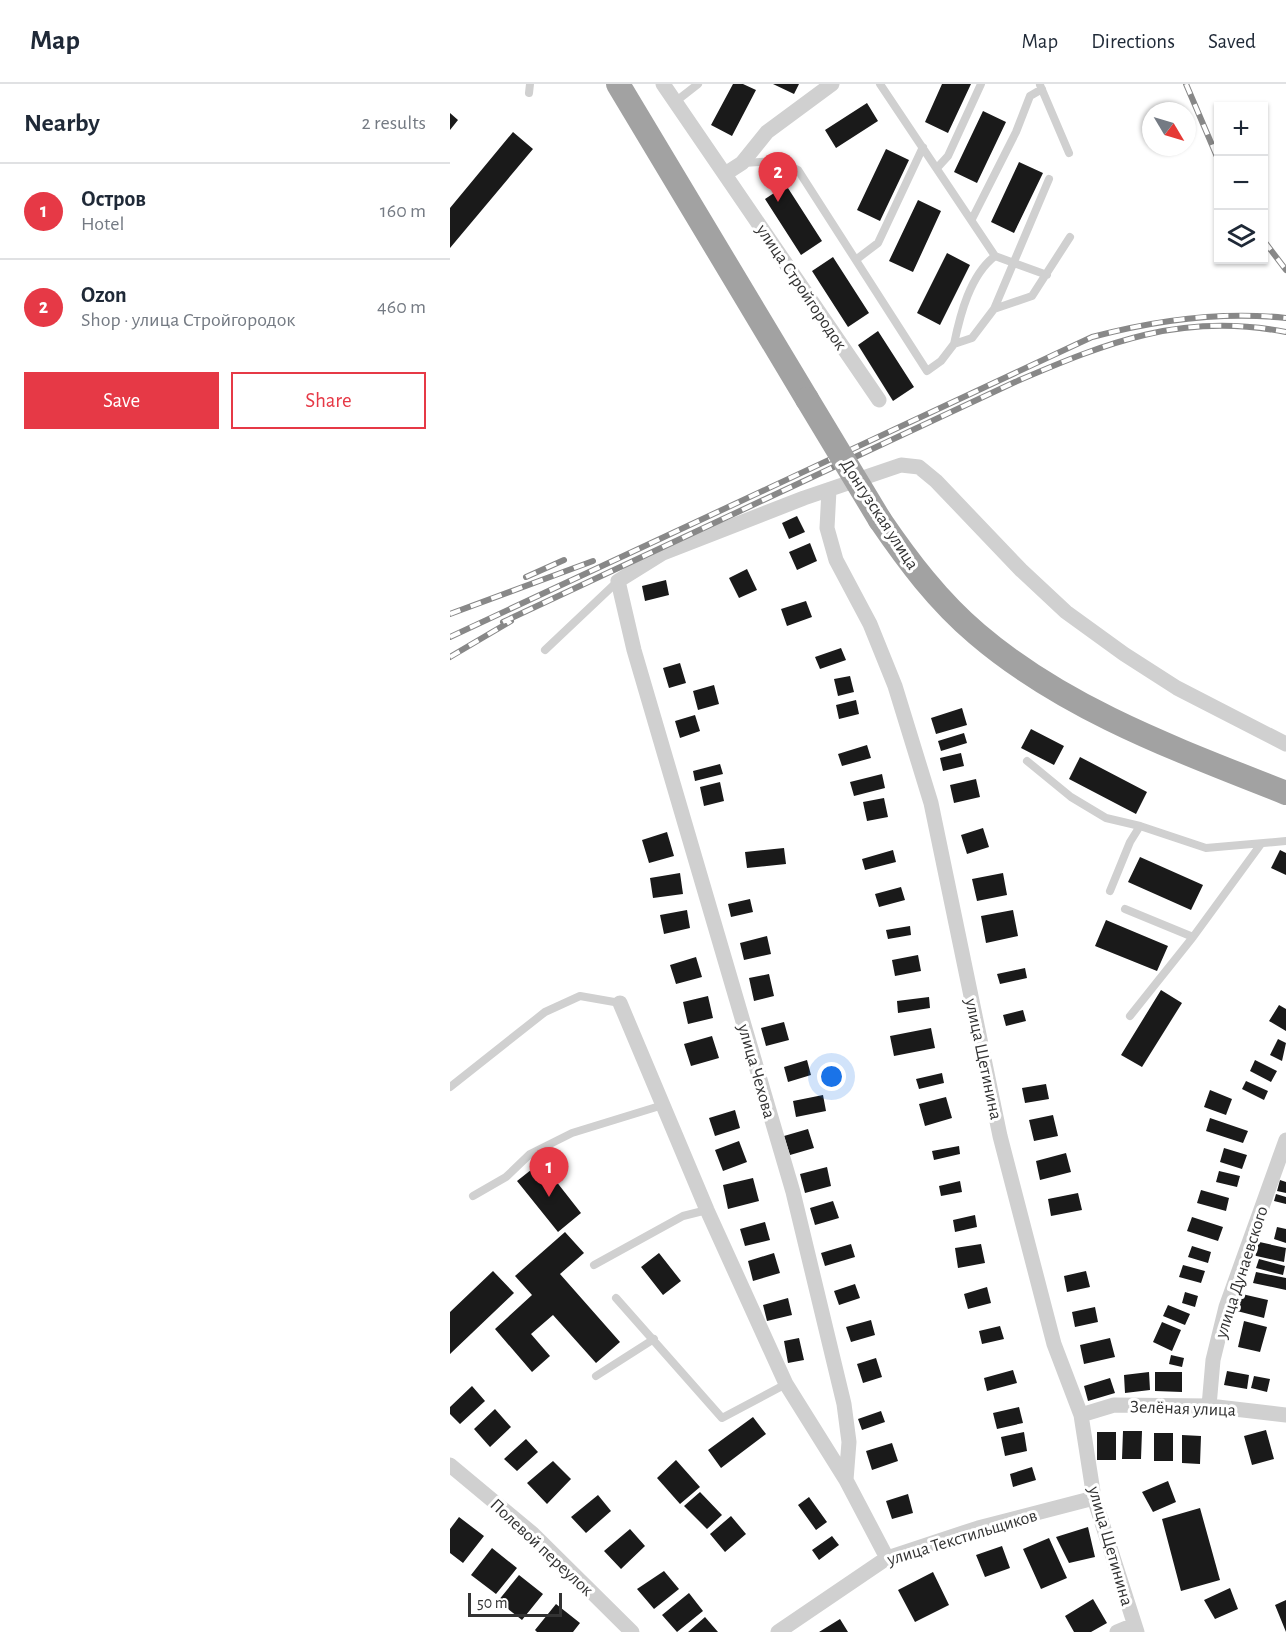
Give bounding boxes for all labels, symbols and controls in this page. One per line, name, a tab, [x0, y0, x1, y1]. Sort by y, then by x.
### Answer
text: Map	[30, 27, 80, 55]
text: Map	[1022, 31, 1058, 52]
text: Directions	[1091, 31, 1175, 52]
text: Saved	[1208, 31, 1256, 52]
north arrow	[1142, 102, 1196, 156]
map controls	[1214, 102, 1268, 264]
button: +	[1214, 102, 1268, 156]
text: Nearby	[24, 110, 100, 136]
text: 2 results	[362, 113, 426, 133]
pin: 2	[758, 152, 798, 202]
button: −	[1214, 156, 1268, 210]
text: Остров	[81, 188, 146, 210]
text: 1	[40, 201, 47, 221]
text: 160 m	[380, 201, 426, 221]
button: layers	[1214, 210, 1268, 264]
text: Hotel	[81, 214, 124, 234]
street label: улица Стройгородок	[752, 221, 850, 354]
text: Ozon	[81, 284, 127, 306]
text: 2	[39, 297, 48, 317]
text: 460 m	[377, 297, 426, 317]
text: Shop · улица Стройгородок	[81, 310, 295, 330]
button: Save	[24, 372, 219, 429]
button: Share	[231, 372, 426, 429]
street label: Донгузская улица	[837, 456, 922, 573]
street label: улица Щетинина	[961, 996, 1005, 1121]
street label: улица Чехова	[734, 1021, 778, 1120]
your location	[817, 1062, 846, 1091]
pin: 1	[530, 1148, 568, 1197]
street label: улица Дунаевского	[1212, 1204, 1272, 1341]
street label: Зелёная улица	[1130, 1398, 1236, 1420]
street label: улица Щетинина	[1084, 1483, 1136, 1608]
street label: Полевой переулок	[486, 1496, 597, 1600]
street label: улица Текстильщиков	[884, 1507, 1039, 1570]
scale bar	[468, 1590, 562, 1618]
text: 50 m	[477, 1595, 508, 1611]

